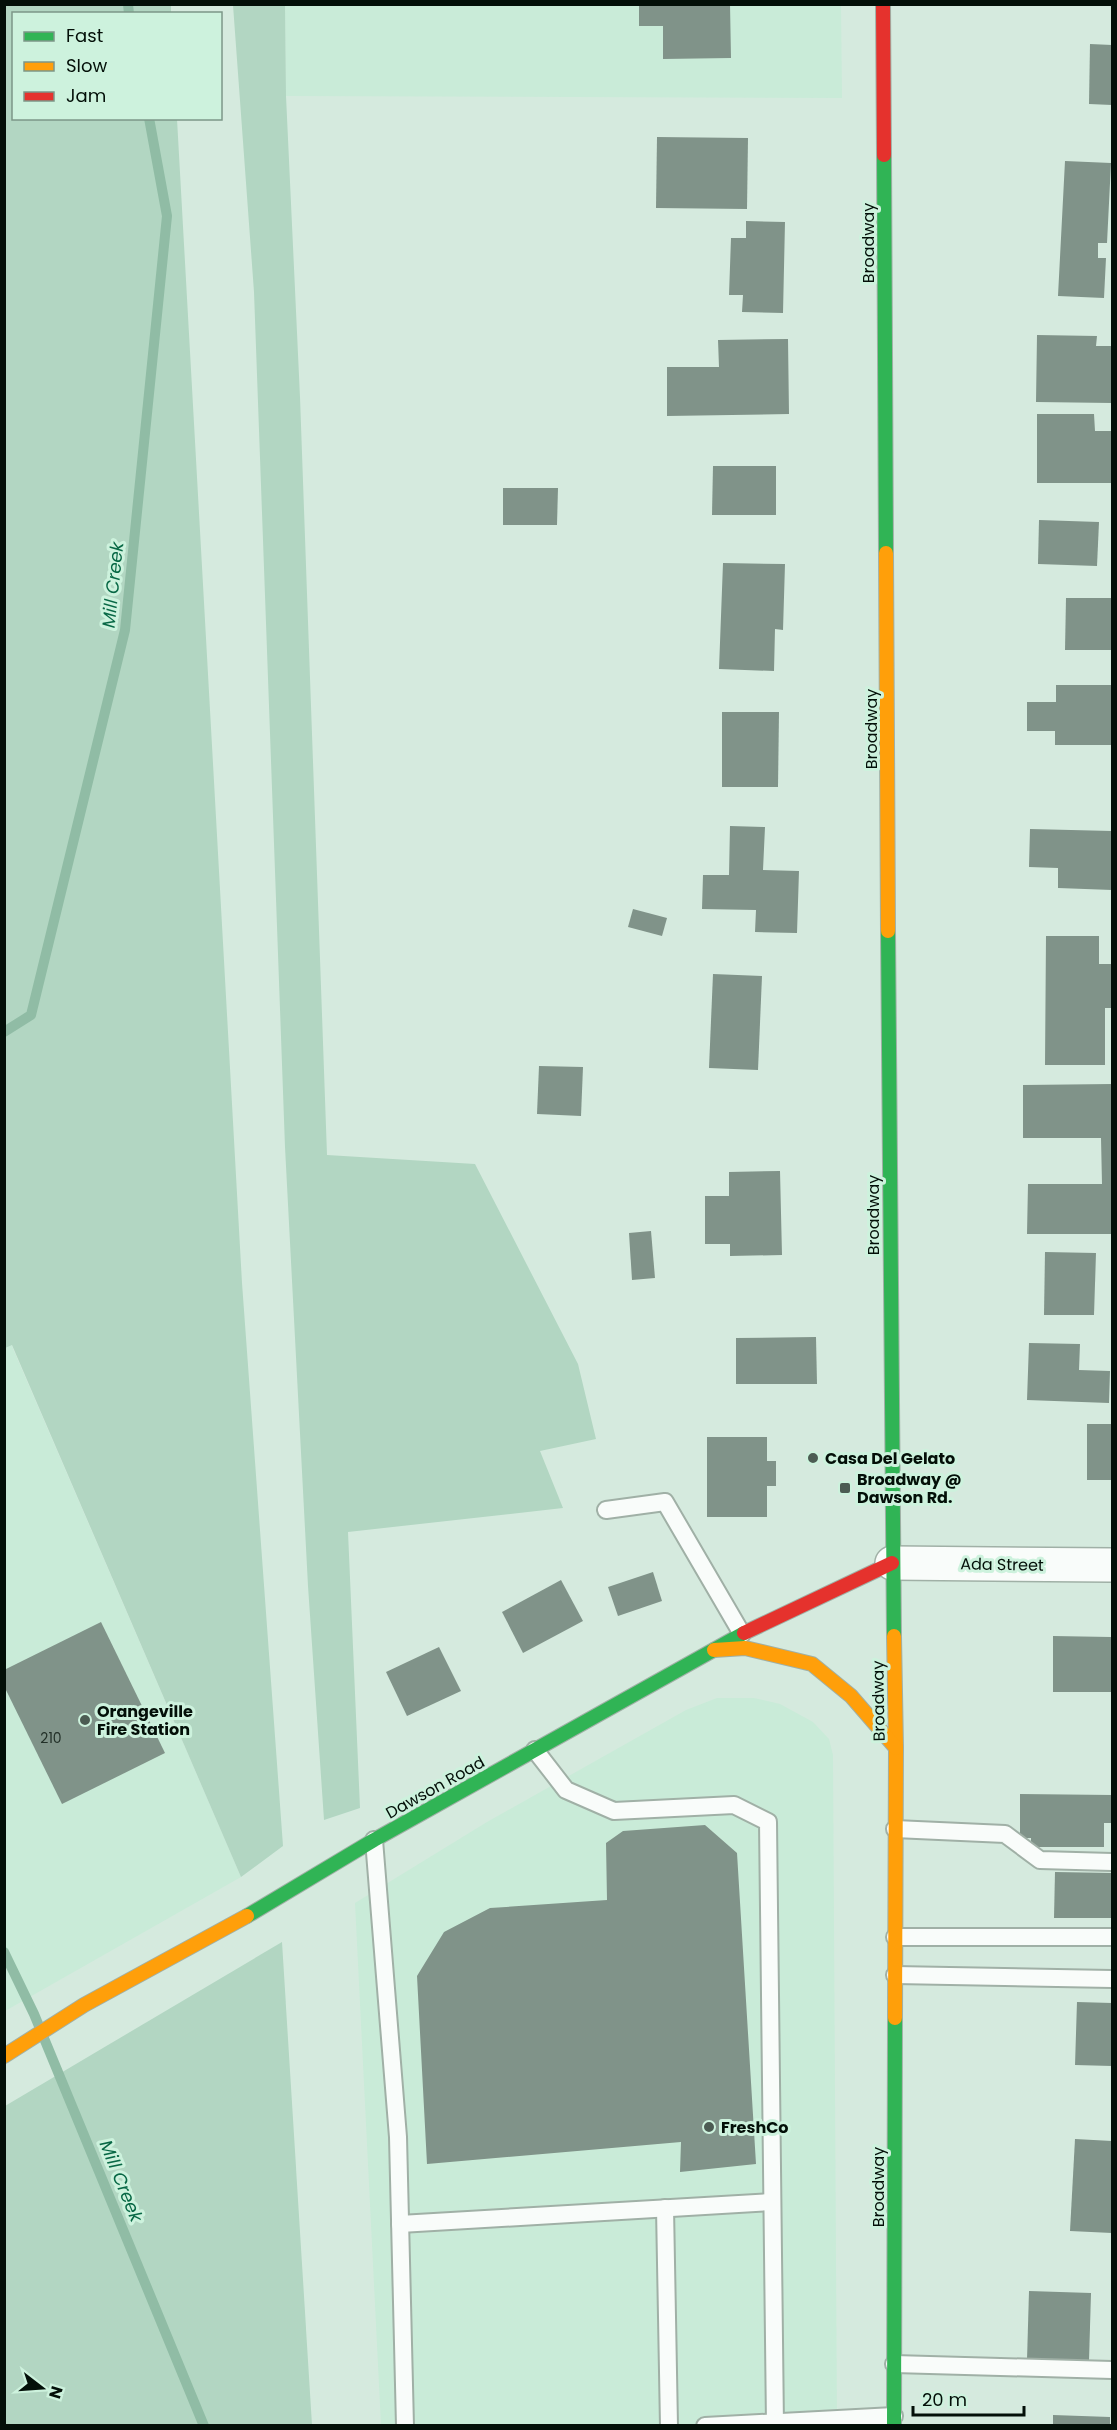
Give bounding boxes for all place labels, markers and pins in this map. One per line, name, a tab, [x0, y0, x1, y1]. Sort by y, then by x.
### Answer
place label: Casa Del Gelato	[825, 1447, 955, 1470]
marker: Casa Del Gelato	[806, 1451, 820, 1465]
place label: Broadway @ Dawson Rd.	[857, 1468, 962, 1509]
marker: Broadway @ Dawson Rd.	[838, 1481, 852, 1495]
place label: Orangeville Fire Station	[97, 1700, 193, 1741]
marker: Orangeville Fire Station	[78, 1713, 92, 1727]
place label: FreshCo	[721, 2116, 789, 2139]
marker: FreshCo	[702, 2120, 716, 2134]

